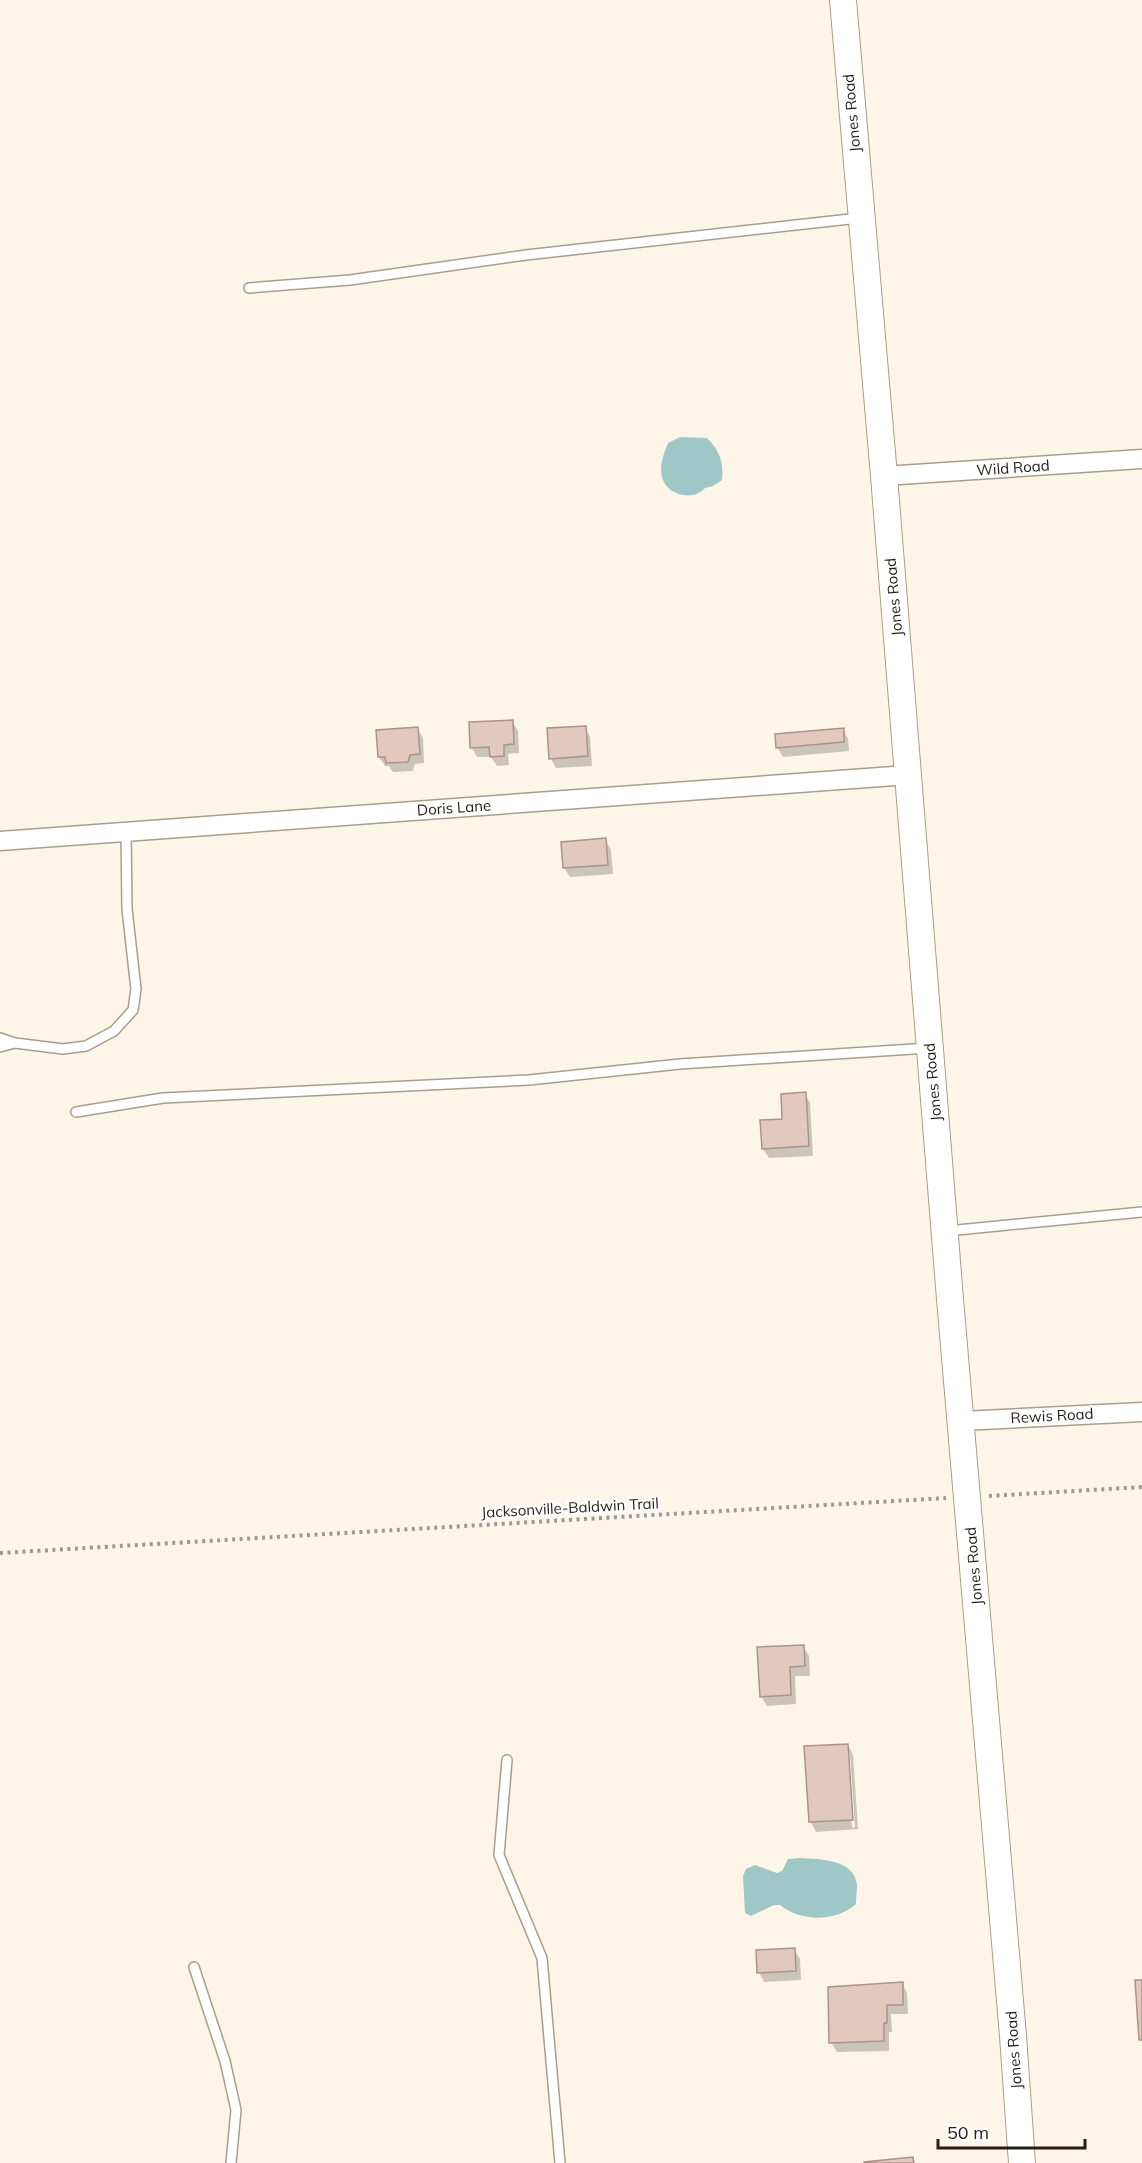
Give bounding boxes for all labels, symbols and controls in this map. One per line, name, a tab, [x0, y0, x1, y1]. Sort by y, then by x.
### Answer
street label: Jones Road	[839, 73, 864, 153]
street label: Wild Road	[976, 455, 1050, 480]
street label: Jones Road	[881, 557, 906, 637]
street label: Doris Lane	[416, 795, 492, 820]
street label: Jones Road	[920, 1042, 945, 1122]
street label: Rewis Road	[1010, 1404, 1094, 1427]
street label: Jacksonville-Baldwin Trail	[481, 1493, 659, 1522]
street label: Jones Road	[961, 1526, 986, 1606]
street label: Jones Road	[1001, 2010, 1026, 2090]
scale bar	[938, 2112, 1085, 2150]
text: 50 m	[947, 2121, 989, 2144]

